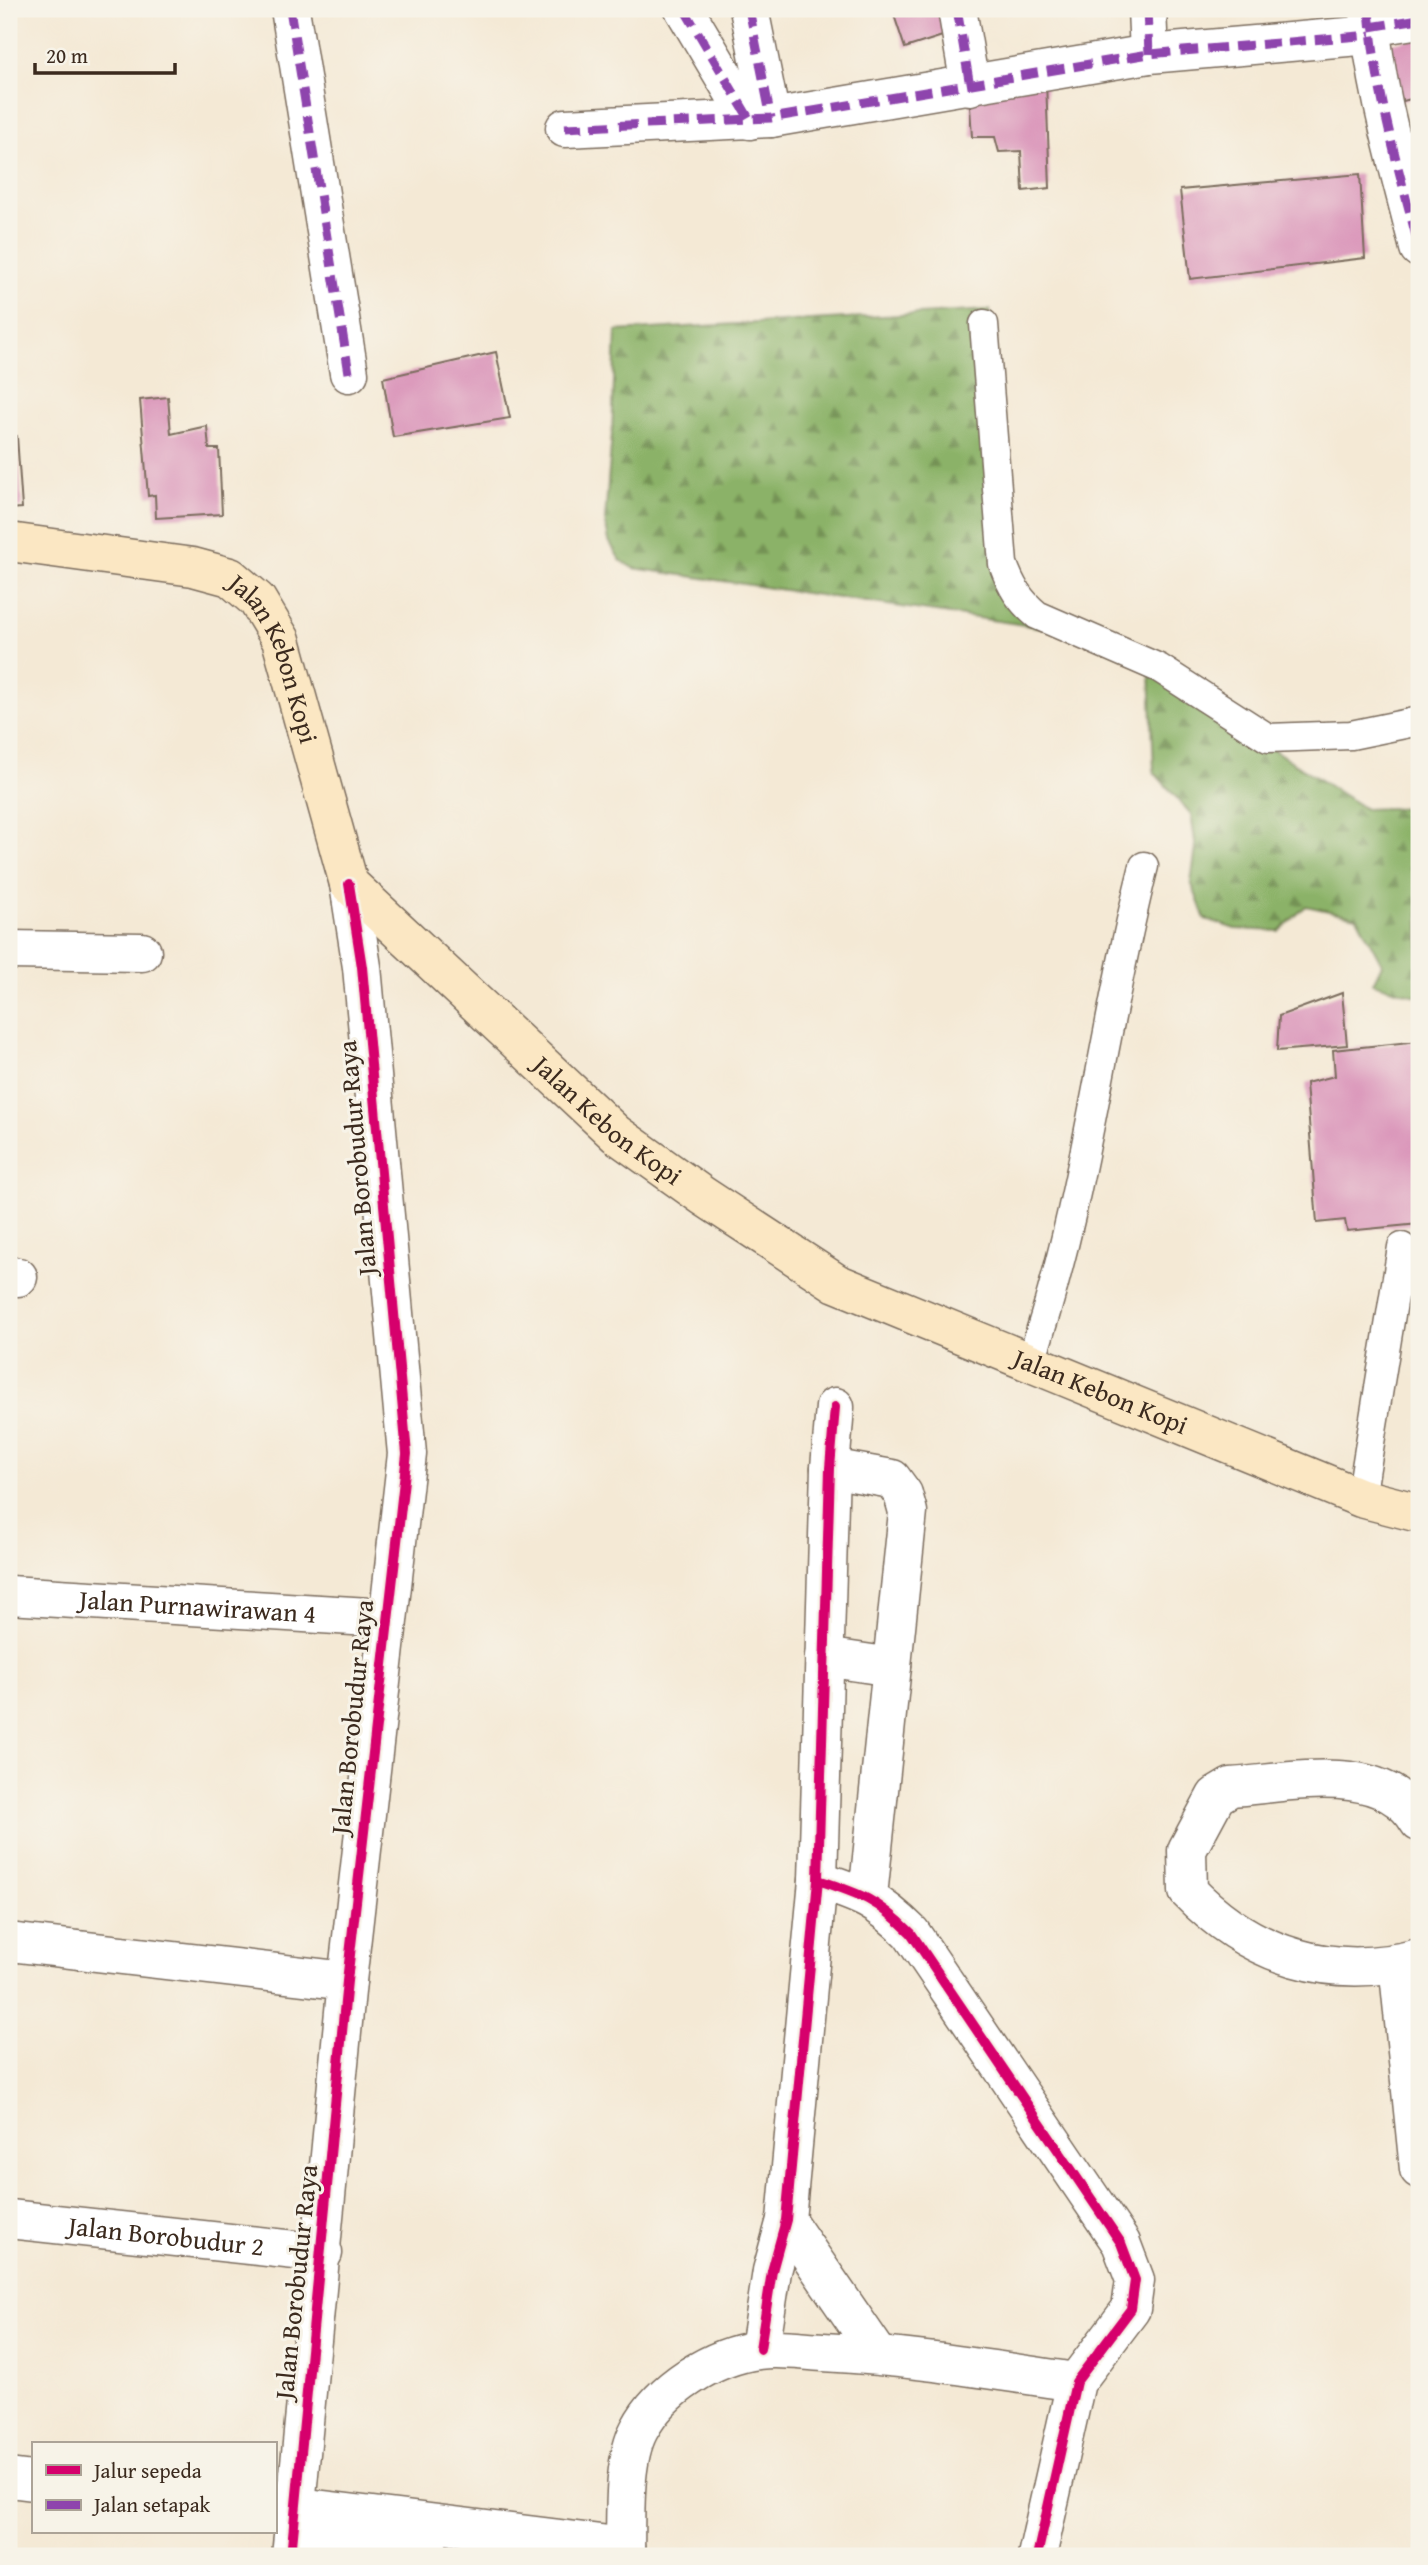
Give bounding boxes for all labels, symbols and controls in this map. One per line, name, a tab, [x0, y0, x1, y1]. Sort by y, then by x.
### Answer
scale bar	[35, 32, 175, 76]
text: 20 m	[46, 40, 88, 71]
street label: Jalan Kebon Kopi	[218, 562, 329, 748]
street label: Jalan Borobudur Raya	[327, 1038, 386, 1280]
street label: Jalan Kebon Kopi	[522, 1044, 691, 1194]
street label: Jalan Kebon Kopi	[1005, 1337, 1194, 1444]
street label: Jalan Purnawirawan 4	[75, 1579, 317, 1633]
street label: Jalan Borobudur Raya	[319, 1597, 383, 1839]
street label: Jalan Borobudur Raya	[263, 2162, 327, 2404]
street label: Jalan Borobudur 2	[63, 2205, 266, 2265]
legend	[32, 2442, 276, 2534]
text: Jalur sepeda	[91, 2455, 202, 2486]
text: Jalan setapak	[91, 2489, 211, 2520]

